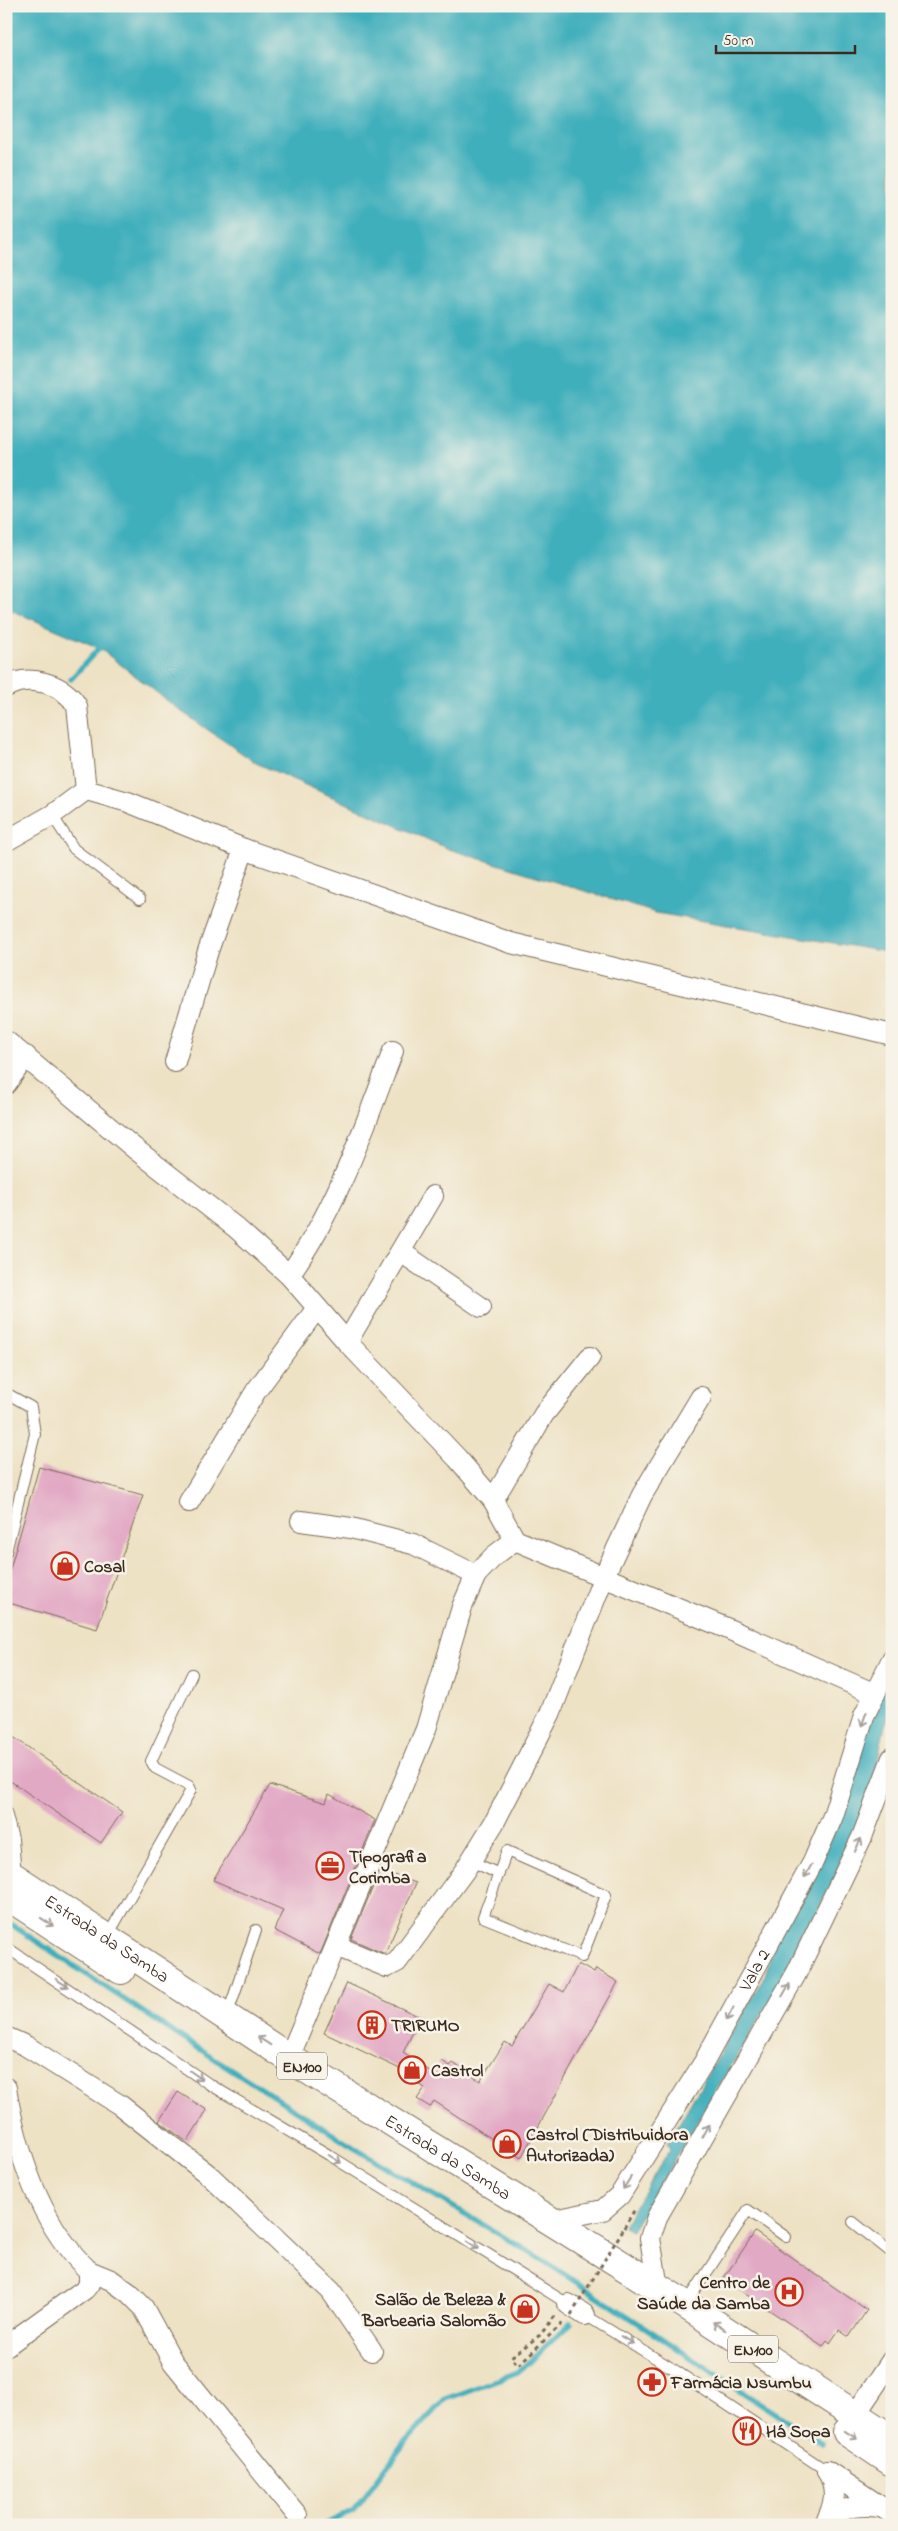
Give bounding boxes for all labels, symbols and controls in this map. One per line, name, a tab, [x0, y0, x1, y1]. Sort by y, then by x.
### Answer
scale bar	[716, 22, 854, 54]
text: 50 m	[723, 30, 754, 52]
shop icon: Cosal	[50, 1551, 80, 1581]
place label: Cosal	[84, 1555, 125, 1581]
one-way arrow	[859, 1711, 868, 1726]
one-way arrow	[854, 1838, 863, 1853]
place label: Tipografia Corimba	[349, 1845, 427, 1892]
office icon: Tipografia Corimba	[315, 1851, 345, 1881]
one-way arrow	[803, 1864, 813, 1879]
street label: Estrada da Samba	[38, 1890, 174, 1991]
one-way arrow	[40, 1917, 54, 1927]
street label: Vala 2	[733, 1945, 778, 1997]
one-way arrow	[54, 1978, 68, 1988]
one-way arrow	[781, 1983, 791, 1998]
one-way arrow	[725, 2006, 734, 2021]
building icon: TRIRUMO	[357, 2010, 387, 2040]
place label: TRIRUMO	[391, 2014, 460, 2040]
one-way arrow	[257, 2036, 271, 2047]
road number: EN100	[277, 2052, 327, 2080]
shop icon: Castrol	[397, 2055, 427, 2085]
place label: Castrol	[431, 2059, 483, 2085]
one-way arrow	[189, 2070, 203, 2080]
street label: Estrada da Samba	[379, 2109, 515, 2208]
place label: Castrol (Distribuidora Autorizada)	[526, 2123, 689, 2170]
one-way arrow	[700, 2124, 710, 2139]
shop icon: Castrol (Distribuidora Autorizada)	[492, 2129, 522, 2159]
one-way arrow	[328, 2153, 342, 2164]
one-way arrow	[622, 2175, 632, 2189]
one-way arrow	[465, 2240, 479, 2250]
place label: Centro de Saúde da Samba	[637, 2271, 771, 2318]
hospital icon: Centro de Saúde da Samba	[774, 2277, 804, 2307]
place label: Salão de Beleza & Barbearia Salomão	[361, 2288, 507, 2335]
shop icon: Salão de Beleza & Barbearia Salomão	[510, 2294, 540, 2324]
one-way arrow	[712, 2321, 726, 2331]
one-way arrow	[619, 2336, 633, 2346]
road number: EN100	[728, 2336, 778, 2362]
pharmacy icon: Farmácia Nsumbu	[637, 2367, 667, 2397]
place label: Farmácia Nsumbu	[670, 2371, 812, 2397]
restaurant icon: Há Sopa	[732, 2416, 762, 2446]
place label: Há Sopa	[766, 2420, 831, 2446]
one-way arrow	[843, 2430, 857, 2440]

